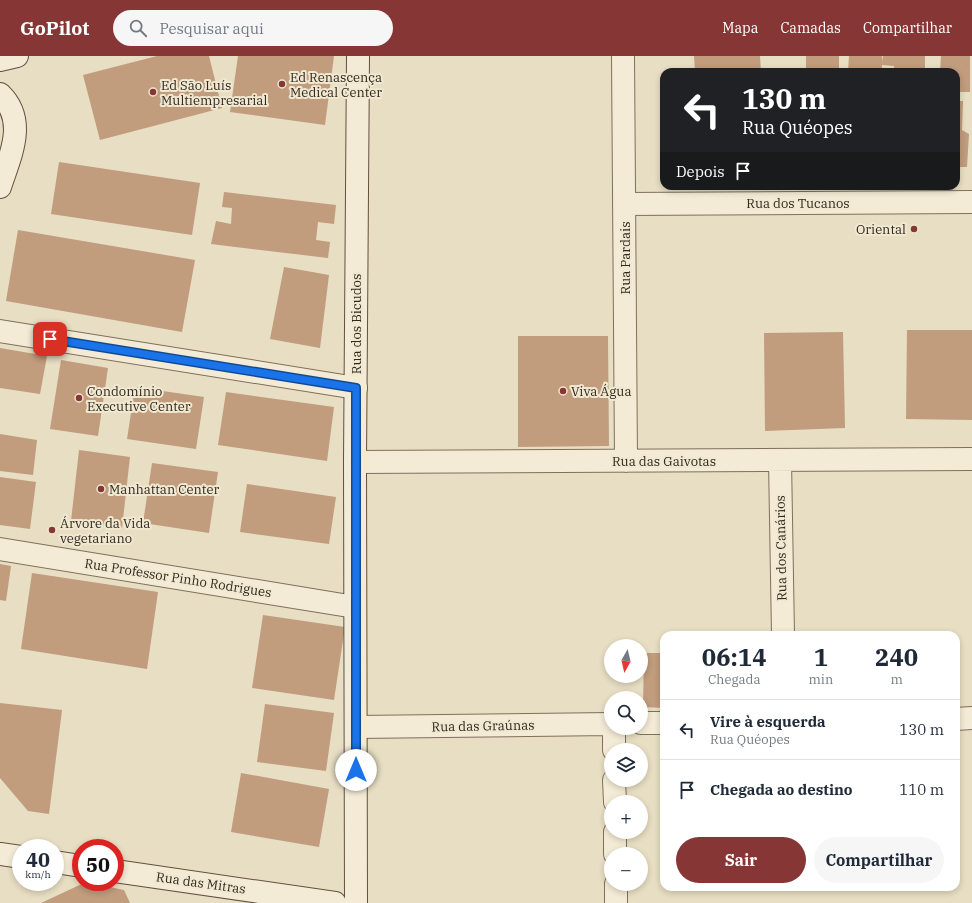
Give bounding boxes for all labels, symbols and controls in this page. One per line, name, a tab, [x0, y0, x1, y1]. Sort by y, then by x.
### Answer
search box	[113, 10, 393, 46]
text: GoPilot	[20, 16, 89, 40]
icon: search	[127, 17, 149, 39]
text: Pesquisar aqui	[159, 19, 264, 38]
text: Mapa	[722, 19, 758, 37]
text: Camadas	[780, 19, 841, 37]
text: Compartilhar	[863, 19, 952, 37]
place label: Ed Renascença Medical Center	[290, 69, 382, 101]
place label: Ed São Luís Multiempresarial	[161, 77, 267, 109]
marker: Ed Renascença Medical Center	[277, 79, 287, 89]
text: 130 m	[742, 80, 826, 117]
icon: left	[676, 84, 728, 136]
marker: Ed São Luís Multiempresarial	[148, 87, 158, 97]
text: Rua Quéopes	[742, 116, 853, 139]
icon: arrive	[732, 160, 754, 182]
text: Depois	[676, 162, 724, 181]
street label: Rua dos Tucanos	[746, 195, 850, 212]
street label: Rua Pardais	[617, 221, 634, 295]
place label: Oriental	[856, 221, 906, 238]
marker: Oriental	[909, 224, 919, 234]
street label: Rua dos Bicudos	[348, 274, 365, 374]
pin	[33, 322, 67, 356]
icon: arrive	[39, 328, 61, 350]
place label: Condomínio Executive Center	[87, 383, 191, 415]
place label: Viva Água	[571, 383, 632, 400]
marker: Viva Água	[558, 386, 568, 396]
marker: Condomínio Executive Center	[74, 393, 84, 403]
street label: Rua das Gaivotas	[612, 453, 716, 470]
place label: Manhattan Center	[109, 481, 219, 498]
marker: Manhattan Center	[96, 484, 106, 494]
street label: Rua dos Canários	[772, 495, 790, 601]
place label: Árvore da Vida vegetariano	[60, 515, 150, 547]
marker: Árvore da Vida vegetariano	[47, 525, 57, 535]
street label: Rua Professor Pinho Rodrigues	[83, 555, 273, 601]
north arrow	[604, 639, 648, 683]
map controls	[604, 639, 648, 891]
text: 06:14	[702, 641, 767, 673]
text: 1	[814, 641, 828, 673]
text: 240	[875, 641, 918, 673]
text: Chegada	[708, 671, 761, 688]
text: min	[808, 671, 833, 688]
text: m	[890, 671, 903, 688]
button: search	[604, 691, 648, 735]
text: Vire à esquerda	[710, 712, 826, 731]
street label: Rua das Graúnas	[431, 717, 535, 735]
icon: left	[676, 719, 698, 741]
text: 130 m	[899, 720, 944, 739]
text: Rua Quéopes	[710, 731, 790, 748]
button: layers	[604, 743, 648, 787]
position arrow	[335, 749, 377, 791]
icon: arrive	[676, 779, 698, 801]
text: Chegada ao destino	[710, 780, 853, 799]
text: 110 m	[899, 780, 944, 799]
button: +	[604, 795, 648, 839]
button: Sair	[676, 837, 806, 883]
button: Compartilhar	[814, 837, 944, 883]
speed limit sign: 50	[72, 839, 124, 891]
text: 40	[26, 846, 50, 873]
button: −	[604, 847, 648, 891]
text: km/h	[25, 868, 51, 881]
street label: Rua das Mitras	[155, 868, 247, 898]

